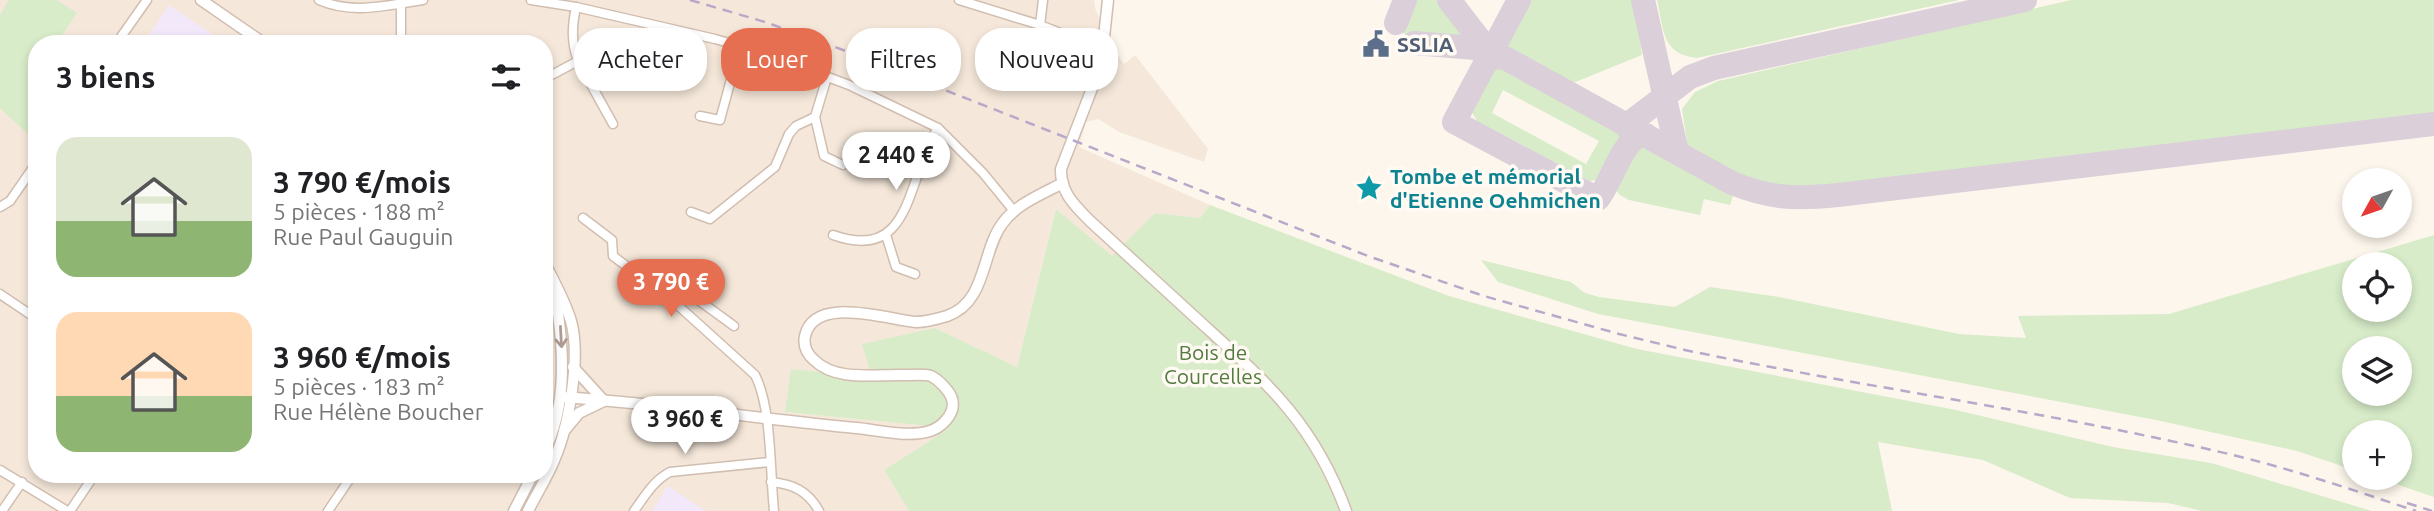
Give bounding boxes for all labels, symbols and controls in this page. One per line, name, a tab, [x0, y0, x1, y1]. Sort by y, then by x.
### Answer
chip: Acheter	[574, 28, 707, 91]
chip: Louer	[721, 28, 832, 91]
chip: Filtres	[846, 28, 961, 91]
chip: Nouveau	[975, 28, 1118, 91]
public building icon: SSLIA	[1361, 29, 1391, 59]
place label: SSLIA	[1397, 32, 1454, 56]
icon: filters	[487, 58, 525, 96]
text: 3 biens	[56, 60, 155, 94]
pin: 2 440 €	[831, 132, 961, 192]
text: 2 440 €	[858, 142, 934, 167]
place label: Tombe et mémorial d'Etienne Oehmichen	[1390, 164, 1601, 212]
icon: home	[112, 165, 196, 249]
text: 3 790 €/mois	[273, 165, 451, 199]
north arrow	[2342, 168, 2412, 238]
map controls	[2342, 168, 2412, 490]
place icon: Tombe et mémorial d'Etienne Oehmichen	[1354, 173, 1384, 203]
text: 5 pièces · 188 m²	[273, 199, 445, 224]
text: Rue Paul Gauguin	[273, 224, 454, 249]
button: locate	[2342, 252, 2412, 322]
pin: 3 790 €	[606, 260, 736, 319]
text: 3 790 €	[633, 269, 709, 294]
one-way arrow	[554, 325, 567, 348]
button: layers	[2342, 336, 2412, 406]
icon: home	[112, 340, 196, 424]
text: 3 960 €/mois	[273, 340, 451, 374]
park label: Bois de Courcelles	[1164, 340, 1262, 388]
text: 5 pièces · 183 m²	[273, 374, 445, 399]
pin: 3 960 €	[620, 396, 750, 456]
text: Rue Hélène Boucher	[273, 399, 483, 424]
text: 3 960 €	[647, 406, 723, 431]
button: +	[2342, 420, 2412, 490]

